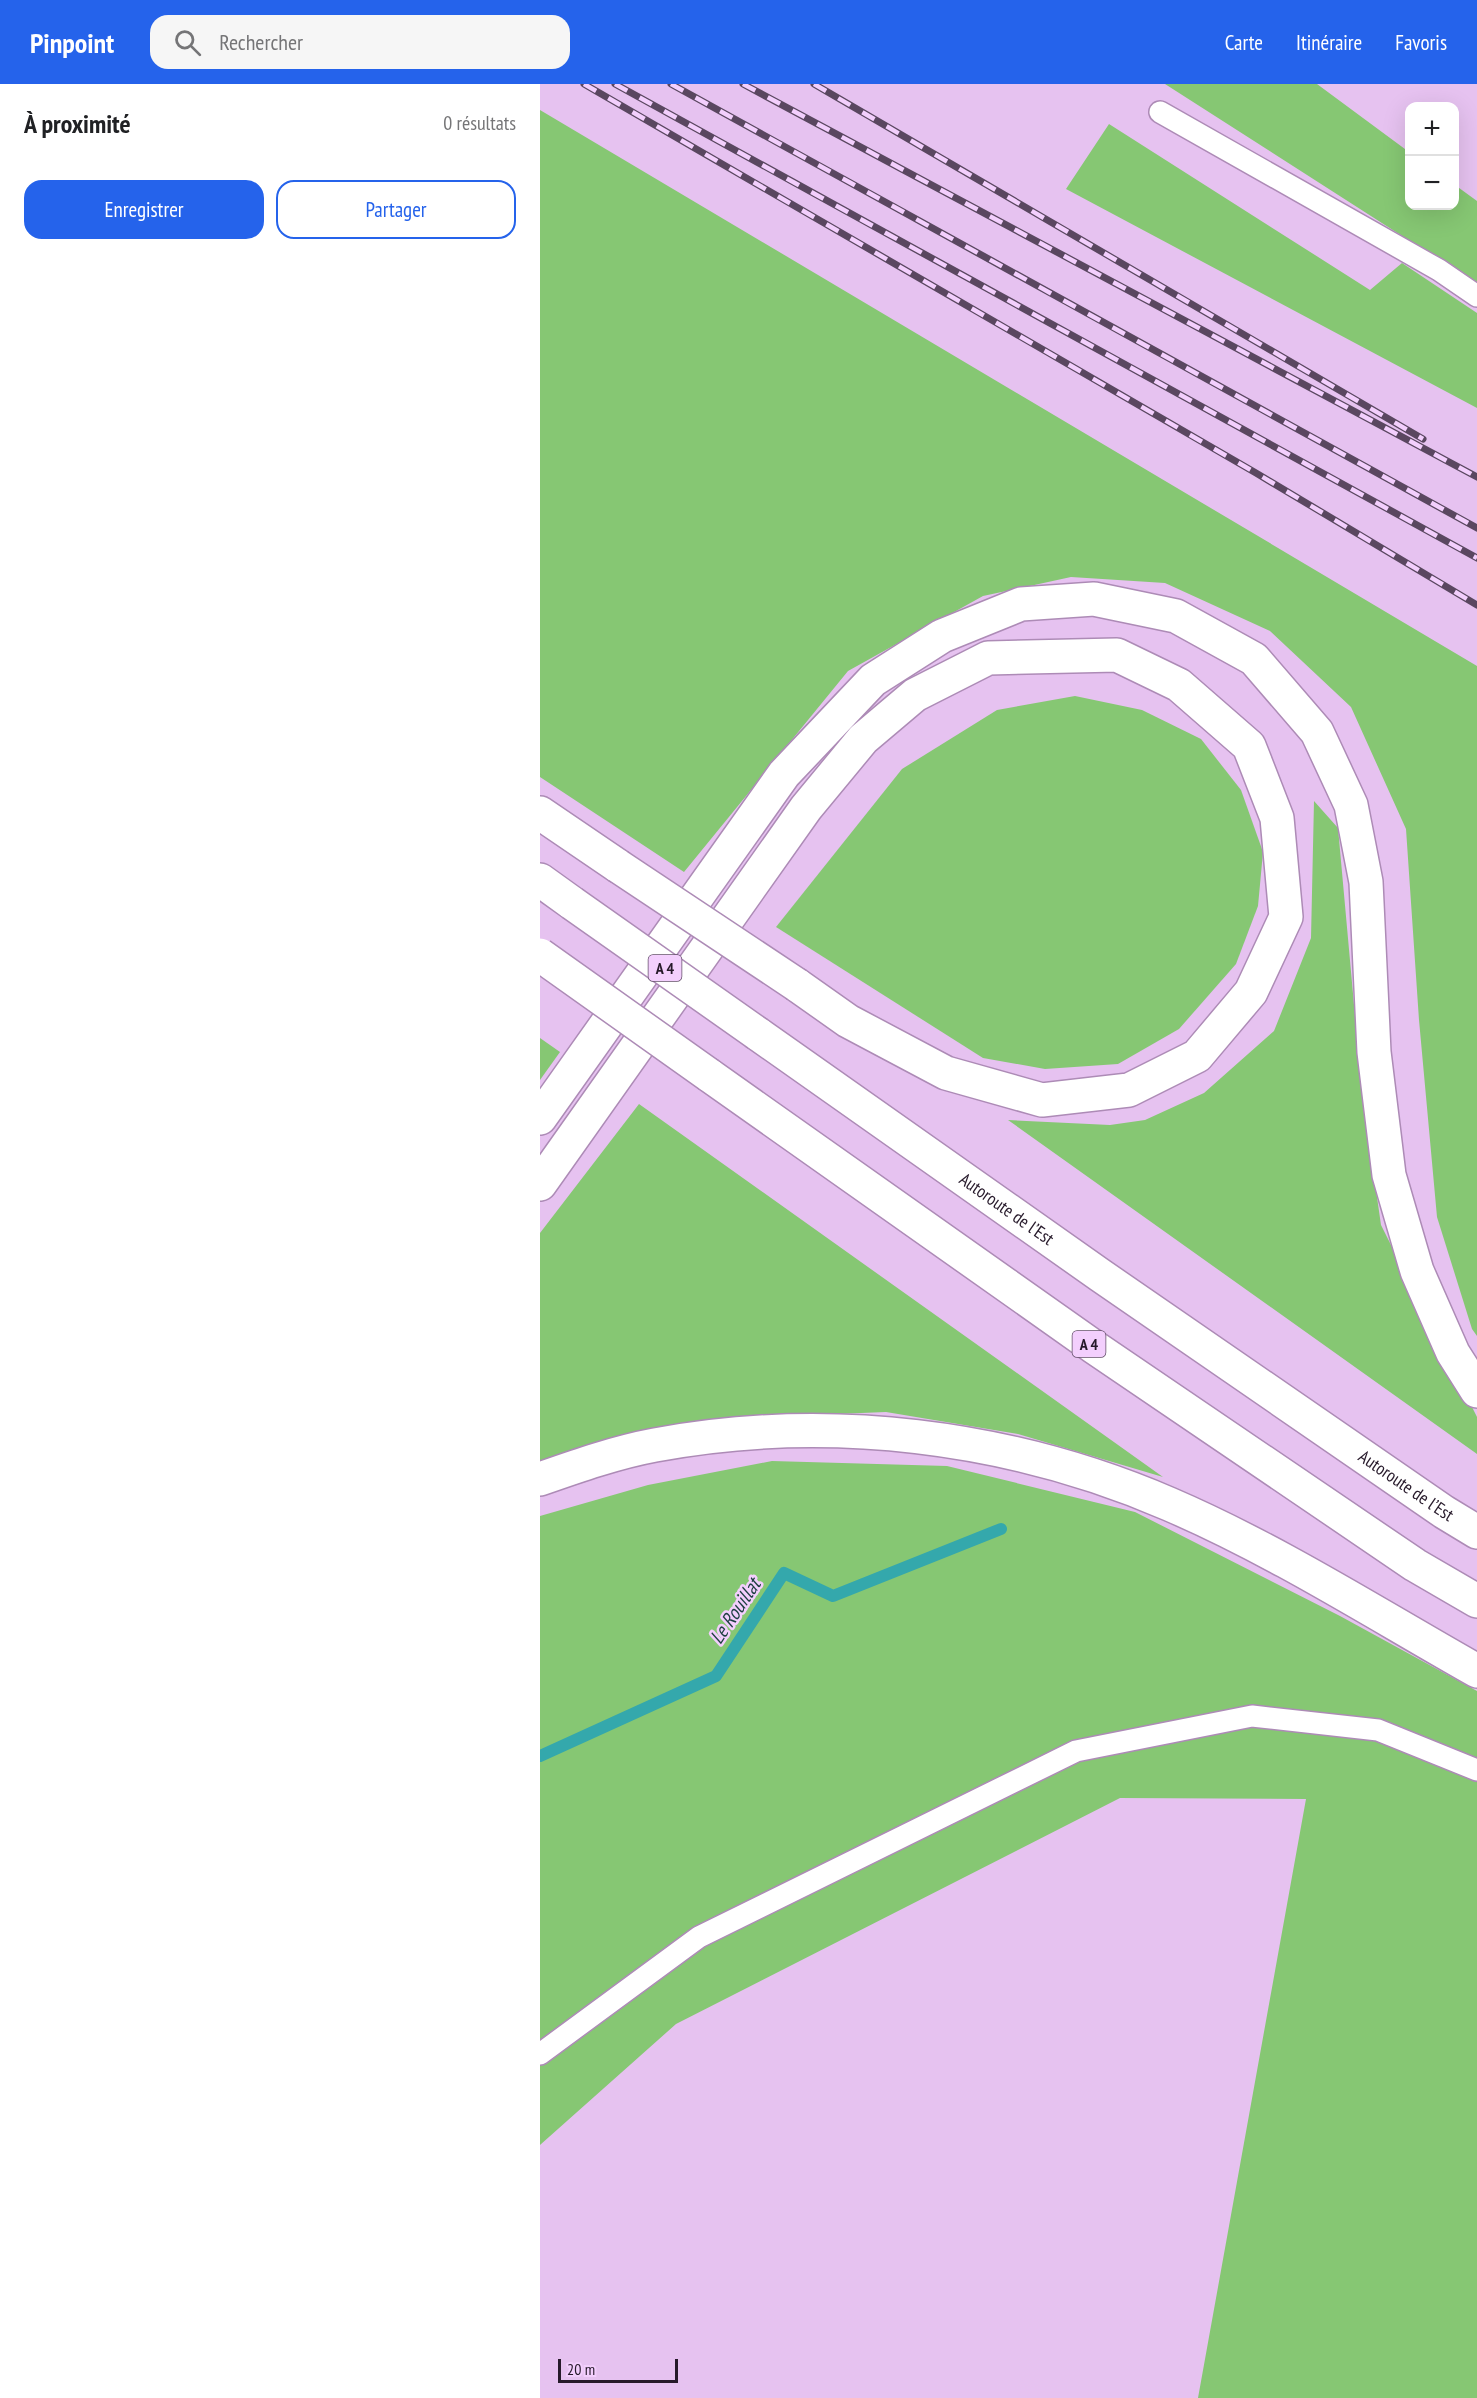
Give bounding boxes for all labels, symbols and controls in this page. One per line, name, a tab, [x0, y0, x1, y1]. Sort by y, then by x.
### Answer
search box	[150, 15, 570, 69]
text: Pinpoint	[30, 24, 114, 61]
icon: search	[171, 26, 204, 59]
text: Rechercher	[219, 28, 303, 56]
text: Carte	[1225, 29, 1263, 56]
text: Itinéraire	[1296, 29, 1362, 56]
text: Favoris	[1395, 29, 1447, 56]
map controls	[1405, 102, 1459, 210]
button: +	[1405, 102, 1459, 156]
text: À proximité	[24, 107, 131, 140]
text: 0 résultats	[443, 110, 516, 136]
button: −	[1405, 156, 1459, 210]
button: Enregistrer	[24, 180, 264, 239]
button: Partager	[276, 180, 516, 239]
road number: A 4	[648, 955, 682, 981]
street label: Autoroute de l’Est	[955, 1167, 1059, 1250]
road number: A 4	[1072, 1331, 1106, 1357]
street label: Autoroute de l’Est	[1354, 1445, 1458, 1526]
water label: Le Rouillat	[704, 1571, 768, 1649]
scale bar	[558, 2356, 678, 2384]
text: 20 m	[567, 2359, 595, 2379]

